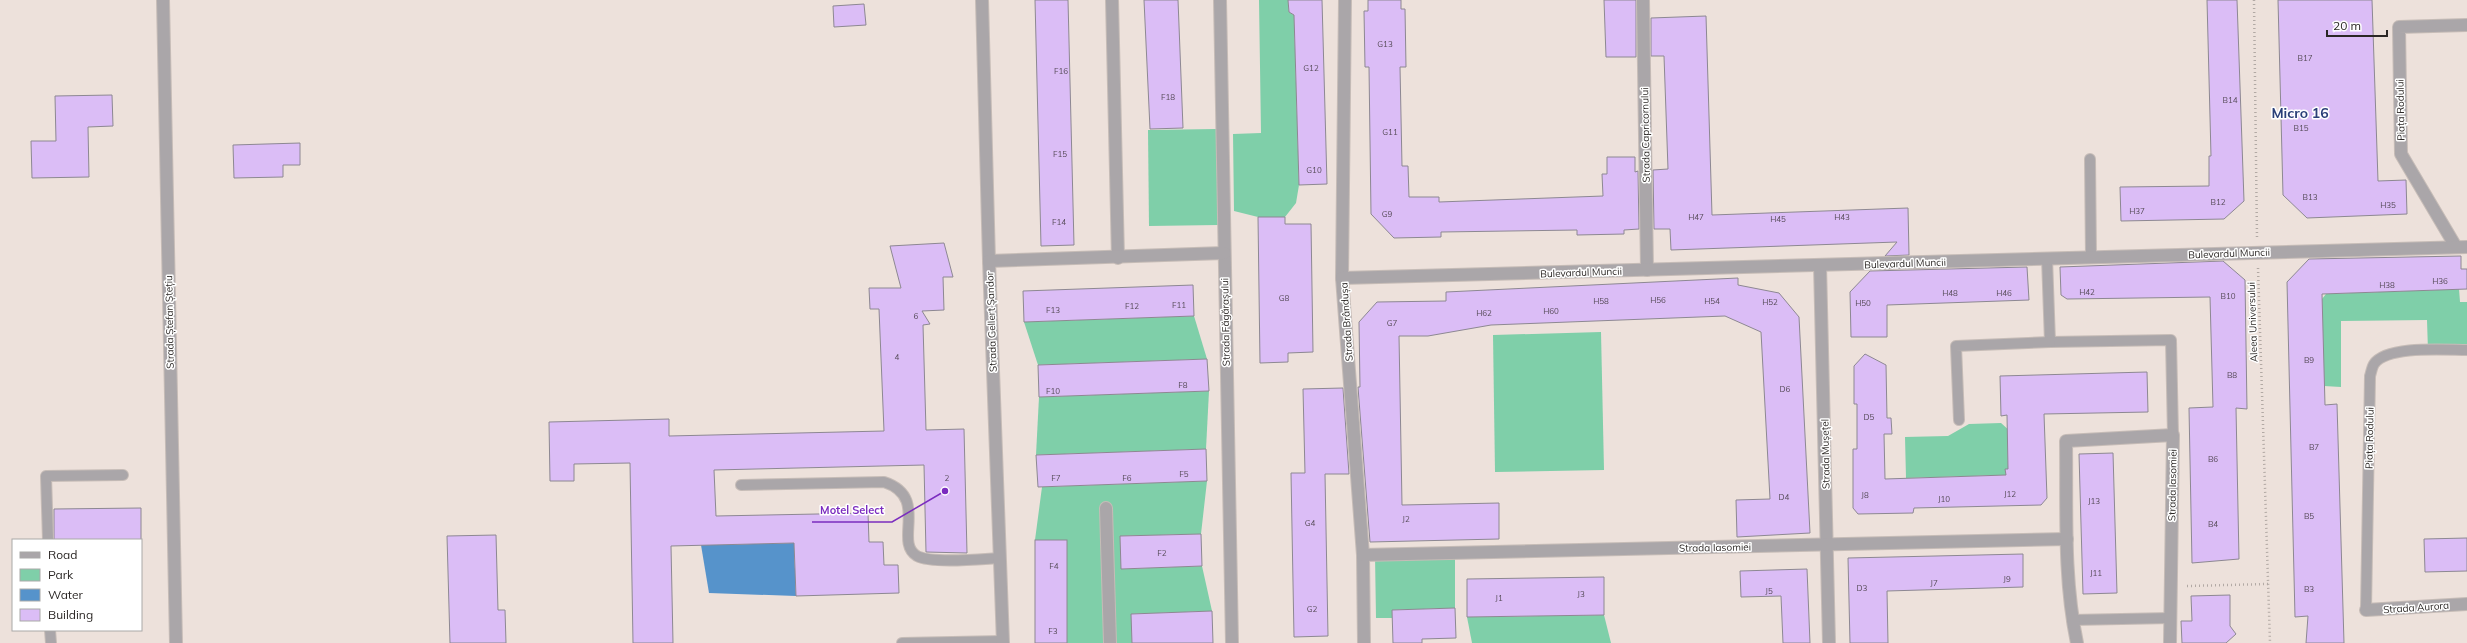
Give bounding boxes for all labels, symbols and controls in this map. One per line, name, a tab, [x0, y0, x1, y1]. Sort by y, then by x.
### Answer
scale bar	[2327, 12, 2387, 38]
text: 20 m	[2333, 18, 2361, 33]
house number: G13	[1377, 39, 1393, 49]
house number: B17	[2297, 53, 2313, 63]
house number: G12	[1303, 63, 1319, 73]
house number: F16	[1054, 66, 1068, 76]
street label: Piața Rodului	[2393, 79, 2408, 141]
street label: Strada Capricornului	[1638, 87, 1653, 183]
house number: F18	[1161, 92, 1175, 102]
house number: B14	[2222, 95, 2238, 105]
district label: Micro 16	[2271, 104, 2329, 122]
house number: B15	[2293, 123, 2309, 133]
house number: G11	[1382, 127, 1398, 137]
house number: F15	[1053, 149, 1067, 159]
house number: G10	[1306, 165, 1322, 175]
house number: B13	[2302, 192, 2318, 202]
house number: B12	[2210, 197, 2226, 207]
house number: H35	[2380, 200, 2396, 210]
house number: H37	[2129, 206, 2145, 216]
house number: G9	[1382, 209, 1393, 219]
house number: H47	[1688, 212, 1704, 222]
house number: H43	[1834, 212, 1850, 222]
house number: H45	[1770, 214, 1786, 224]
house number: F14	[1052, 217, 1066, 227]
street label: Bulevardul Muncii	[2188, 246, 2270, 261]
street label: Bulevardul Muncii	[1864, 256, 1946, 271]
street label: Bulevardul Muncii	[1540, 265, 1622, 280]
street label: Strada Gellert Șandor	[983, 271, 1000, 372]
street label: Strada Ștefan Ștețiu	[162, 275, 177, 369]
house number: H36	[2432, 276, 2448, 286]
street label: Strada Făgărașului	[1218, 278, 1233, 366]
house number: H38	[2379, 280, 2395, 290]
street label: Strada Brândușa	[1337, 282, 1356, 362]
street label: Aleea Universului	[2245, 282, 2260, 362]
house number: H42	[2079, 287, 2095, 297]
house number: H48	[1942, 288, 1958, 298]
house number: H46	[1996, 288, 2012, 298]
house number: B10	[2220, 291, 2236, 301]
house number: G8	[1279, 293, 1290, 303]
house number: H56	[1650, 295, 1666, 305]
house number: H58	[1593, 296, 1609, 306]
house number: H54	[1704, 296, 1720, 306]
house number: H52	[1762, 297, 1778, 307]
house number: H50	[1855, 298, 1871, 308]
house number: F11	[1172, 300, 1186, 310]
house number: F12	[1125, 301, 1139, 311]
house number: F13	[1046, 305, 1060, 315]
house number: H60	[1543, 306, 1559, 316]
house number: H62	[1476, 308, 1492, 318]
house number: 6	[914, 311, 919, 321]
house number: G7	[1387, 318, 1398, 328]
house number: 4	[895, 352, 900, 362]
house number: B9	[2304, 355, 2314, 365]
house number: B8	[2227, 370, 2237, 380]
house number: F8	[1178, 380, 1188, 390]
house number: D6	[1780, 384, 1791, 394]
house number: F10	[1046, 386, 1060, 396]
street label: Piața Rodului	[2362, 407, 2377, 469]
house number: D5	[1864, 412, 1875, 422]
street label: Strada Mușețel	[1818, 419, 1833, 489]
house number: B7	[2309, 442, 2319, 452]
street label: Strada Iasomiei	[2165, 449, 2180, 521]
house number: B6	[2208, 454, 2218, 464]
house number: F5	[1179, 469, 1189, 479]
house number: 2	[945, 473, 950, 483]
house number: F7	[1051, 473, 1061, 483]
house number: F6	[1122, 473, 1132, 483]
house number: J12	[2004, 489, 2016, 499]
house number: J8	[1861, 490, 1869, 500]
house number: D4	[1779, 492, 1790, 502]
house number: J10	[1938, 494, 1950, 504]
house number: J13	[2088, 496, 2100, 506]
callout: Motel Select	[812, 499, 892, 522]
text: Motel Select	[820, 503, 884, 517]
house number: B5	[2304, 511, 2314, 521]
house number: J2	[1402, 514, 1410, 524]
house number: G4	[1305, 518, 1316, 528]
house number: B4	[2208, 519, 2218, 529]
legend	[12, 539, 142, 631]
street label: Strada Iasomiei	[1679, 540, 1751, 555]
text: Road	[48, 547, 77, 562]
house number: F2	[1157, 548, 1167, 558]
house number: F4	[1049, 561, 1059, 571]
text: Park	[48, 567, 74, 582]
house number: J11	[2090, 568, 2102, 578]
house number: J9	[2003, 574, 2011, 584]
house number: J7	[1930, 578, 1938, 588]
house number: D3	[1857, 583, 1868, 593]
house number: B3	[2304, 584, 2314, 594]
house number: J5	[1765, 586, 1773, 596]
text: Water	[48, 587, 84, 602]
house number: J3	[1577, 589, 1585, 599]
house number: J1	[1495, 593, 1503, 603]
street label: Strada Aurora	[2383, 599, 2449, 616]
house number: G2	[1307, 604, 1318, 614]
text: Building	[48, 607, 93, 622]
house number: F3	[1048, 626, 1058, 636]

